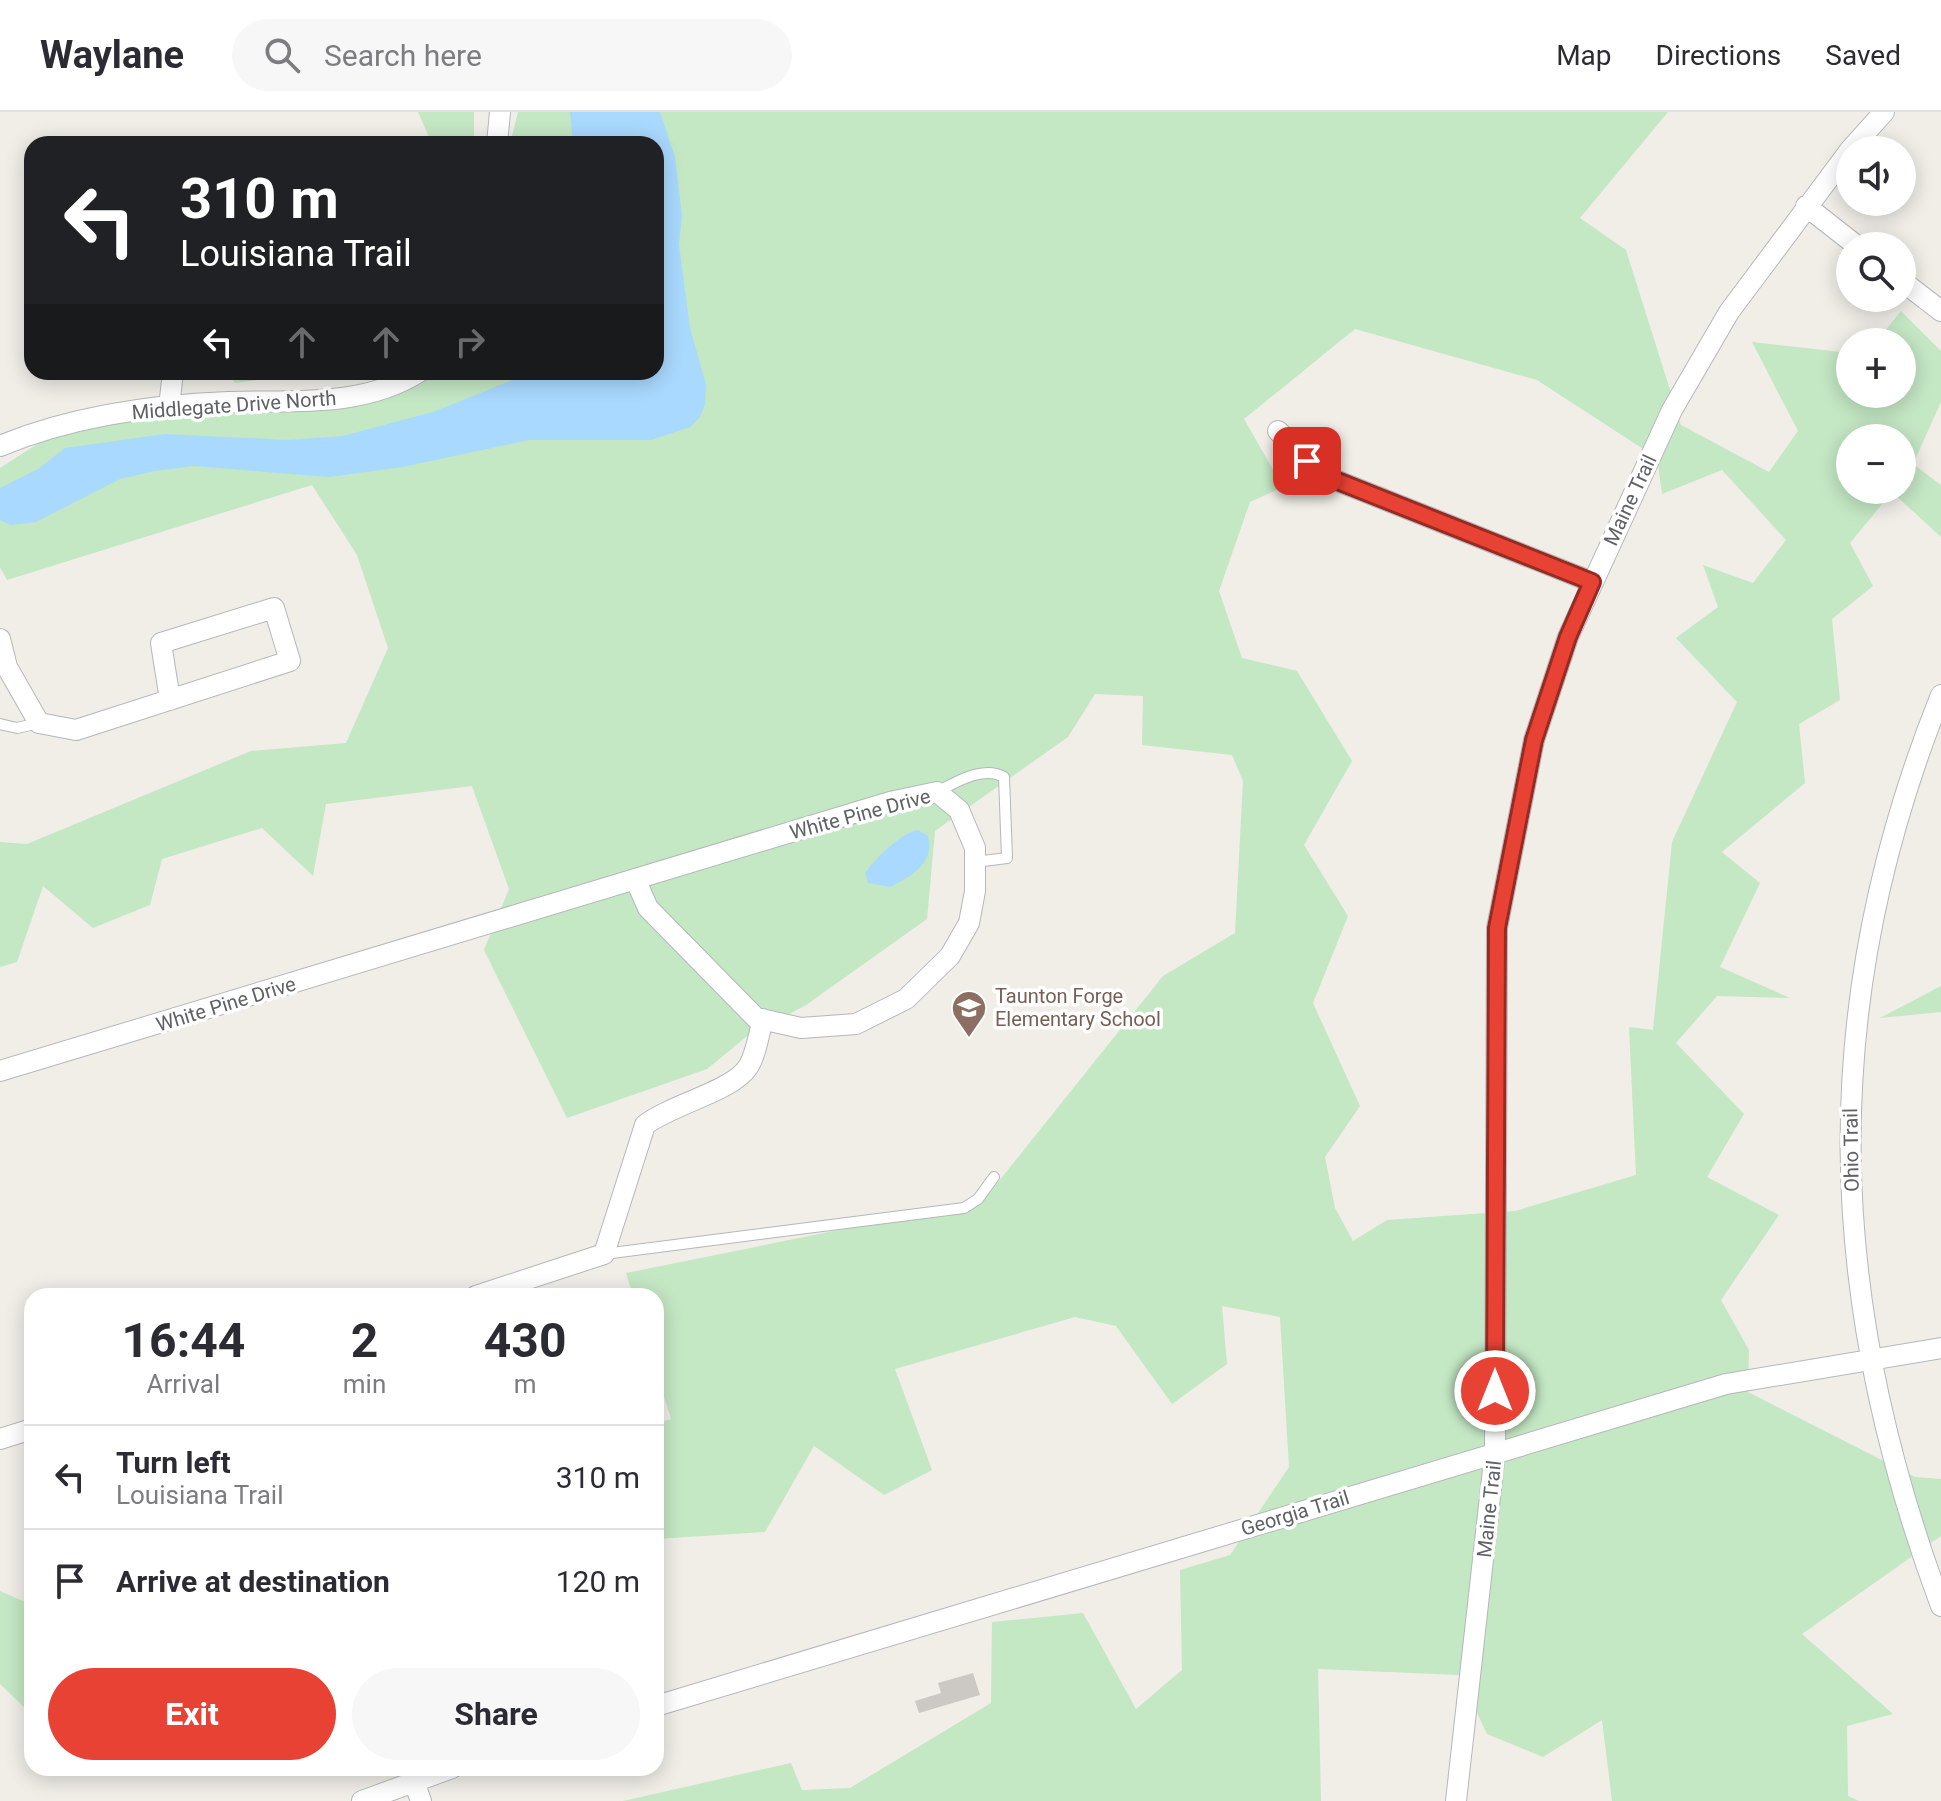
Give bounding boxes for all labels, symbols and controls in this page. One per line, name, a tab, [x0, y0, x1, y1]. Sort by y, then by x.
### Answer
search box	[232, 19, 792, 91]
text: Waylane	[40, 33, 184, 77]
icon: search	[260, 33, 304, 77]
text: Search here	[324, 38, 482, 73]
text: Map	[1556, 39, 1612, 72]
text: Directions	[1656, 39, 1781, 72]
text: Saved	[1825, 39, 1901, 72]
map controls	[1836, 136, 1916, 504]
button: sound	[1836, 136, 1916, 216]
text: 310 m	[180, 166, 339, 232]
icon: left	[48, 168, 152, 272]
button: search	[1836, 232, 1916, 312]
text: Louisiana Trail	[180, 233, 412, 275]
icon: left	[196, 320, 240, 364]
icon: ahead	[280, 320, 324, 364]
icon: ahead	[364, 320, 408, 364]
icon: right	[448, 320, 492, 364]
button: +	[1836, 328, 1916, 408]
street label: Middlegate Drive North	[131, 386, 337, 424]
button: −	[1836, 424, 1916, 504]
pin	[1273, 427, 1341, 495]
icon: arrive	[1285, 439, 1329, 483]
street label: Maine Trail	[1598, 451, 1662, 549]
street label: White Pine Drive	[787, 784, 933, 844]
street label: White Pine Drive	[153, 971, 299, 1037]
place label: Taunton Forge Elementary School	[995, 984, 1161, 1031]
school or university icon: Taunton Forge Elementary School	[950, 989, 988, 1039]
street label: Ohio Trail	[1838, 1108, 1864, 1192]
text: 16:44	[122, 1312, 245, 1369]
text: 2	[351, 1312, 378, 1369]
text: 430	[484, 1312, 566, 1369]
position arrow	[1453, 1349, 1537, 1433]
text: Arrival	[147, 1369, 220, 1399]
text: min	[343, 1369, 386, 1399]
text: m	[514, 1369, 537, 1399]
text: Turn left	[116, 1445, 231, 1480]
icon: left	[48, 1455, 92, 1499]
street label: Maine Trail	[1472, 1459, 1506, 1559]
text: 310 m	[556, 1460, 640, 1495]
text: Louisiana Trail	[116, 1480, 283, 1510]
street label: Georgia Trail	[1238, 1485, 1352, 1541]
icon: arrive	[48, 1559, 92, 1603]
text: Arrive at destination	[116, 1564, 390, 1599]
text: 120 m	[556, 1564, 640, 1599]
button: Exit	[48, 1668, 336, 1760]
button: Share	[352, 1668, 640, 1760]

